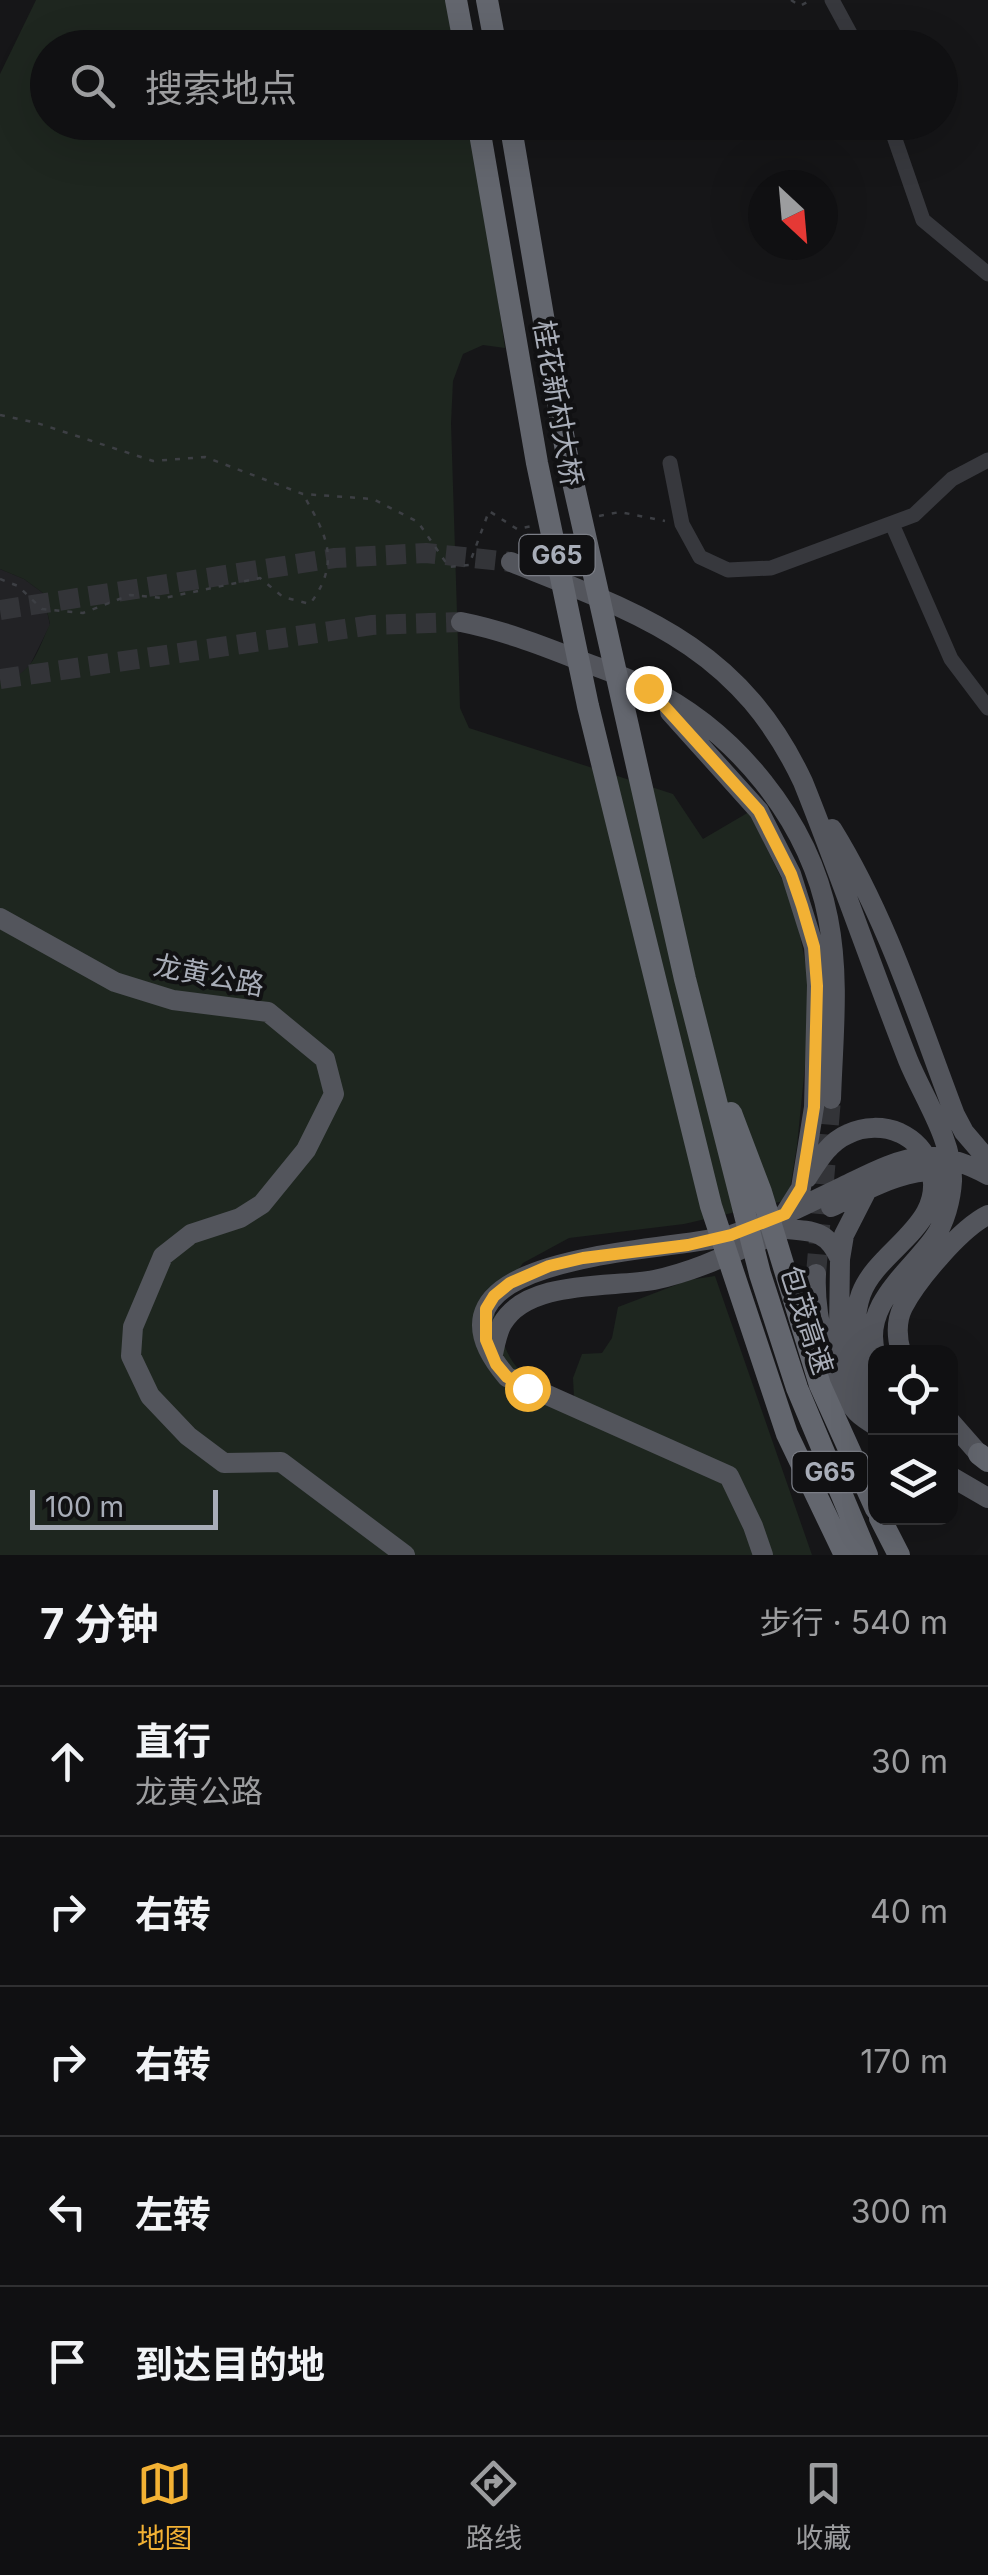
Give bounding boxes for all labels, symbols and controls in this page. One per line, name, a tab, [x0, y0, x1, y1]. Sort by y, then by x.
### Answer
search box	[30, 30, 958, 140]
icon: search	[65, 58, 120, 113]
text: 搜索地点	[145, 65, 297, 111]
north arrow	[748, 170, 838, 260]
street label: 桂花新村大桥	[527, 317, 589, 489]
road number: G65	[520, 535, 594, 575]
route end	[626, 666, 672, 712]
street label: 龙黄公路	[151, 948, 267, 1002]
street label: 包茂高速	[774, 1261, 840, 1379]
map controls	[868, 1345, 958, 1525]
button: locate	[868, 1345, 958, 1435]
route start	[505, 1366, 551, 1412]
button: layers	[868, 1435, 958, 1525]
road number: G65	[792, 1452, 868, 1492]
scale bar	[30, 1485, 218, 1530]
text: 100 m	[45, 1490, 124, 1524]
text: 7 分钟	[40, 1598, 158, 1649]
text: 步行 · 540 m	[759, 1603, 948, 1642]
text: 直行	[135, 1718, 211, 1764]
icon: ahead	[40, 1734, 95, 1789]
text: 30 m	[871, 1742, 948, 1781]
text: 龙黄公路	[135, 1772, 263, 1811]
icon: right	[40, 1884, 95, 1939]
text: 右转	[135, 1891, 211, 1937]
text: 40 m	[870, 1892, 948, 1931]
icon: right	[40, 2034, 95, 2089]
text: 右转	[135, 2041, 211, 2087]
text: 170 m	[860, 2042, 948, 2081]
icon: left	[40, 2184, 95, 2239]
text: 左转	[135, 2191, 211, 2237]
text: 300 m	[851, 2192, 948, 2231]
icon: arrive	[40, 2334, 95, 2389]
text: 到达目的地	[135, 2341, 325, 2387]
tab: 地图	[137, 2456, 193, 2556]
tab: 路线	[466, 2456, 522, 2556]
tab: 收藏	[795, 2456, 851, 2556]

